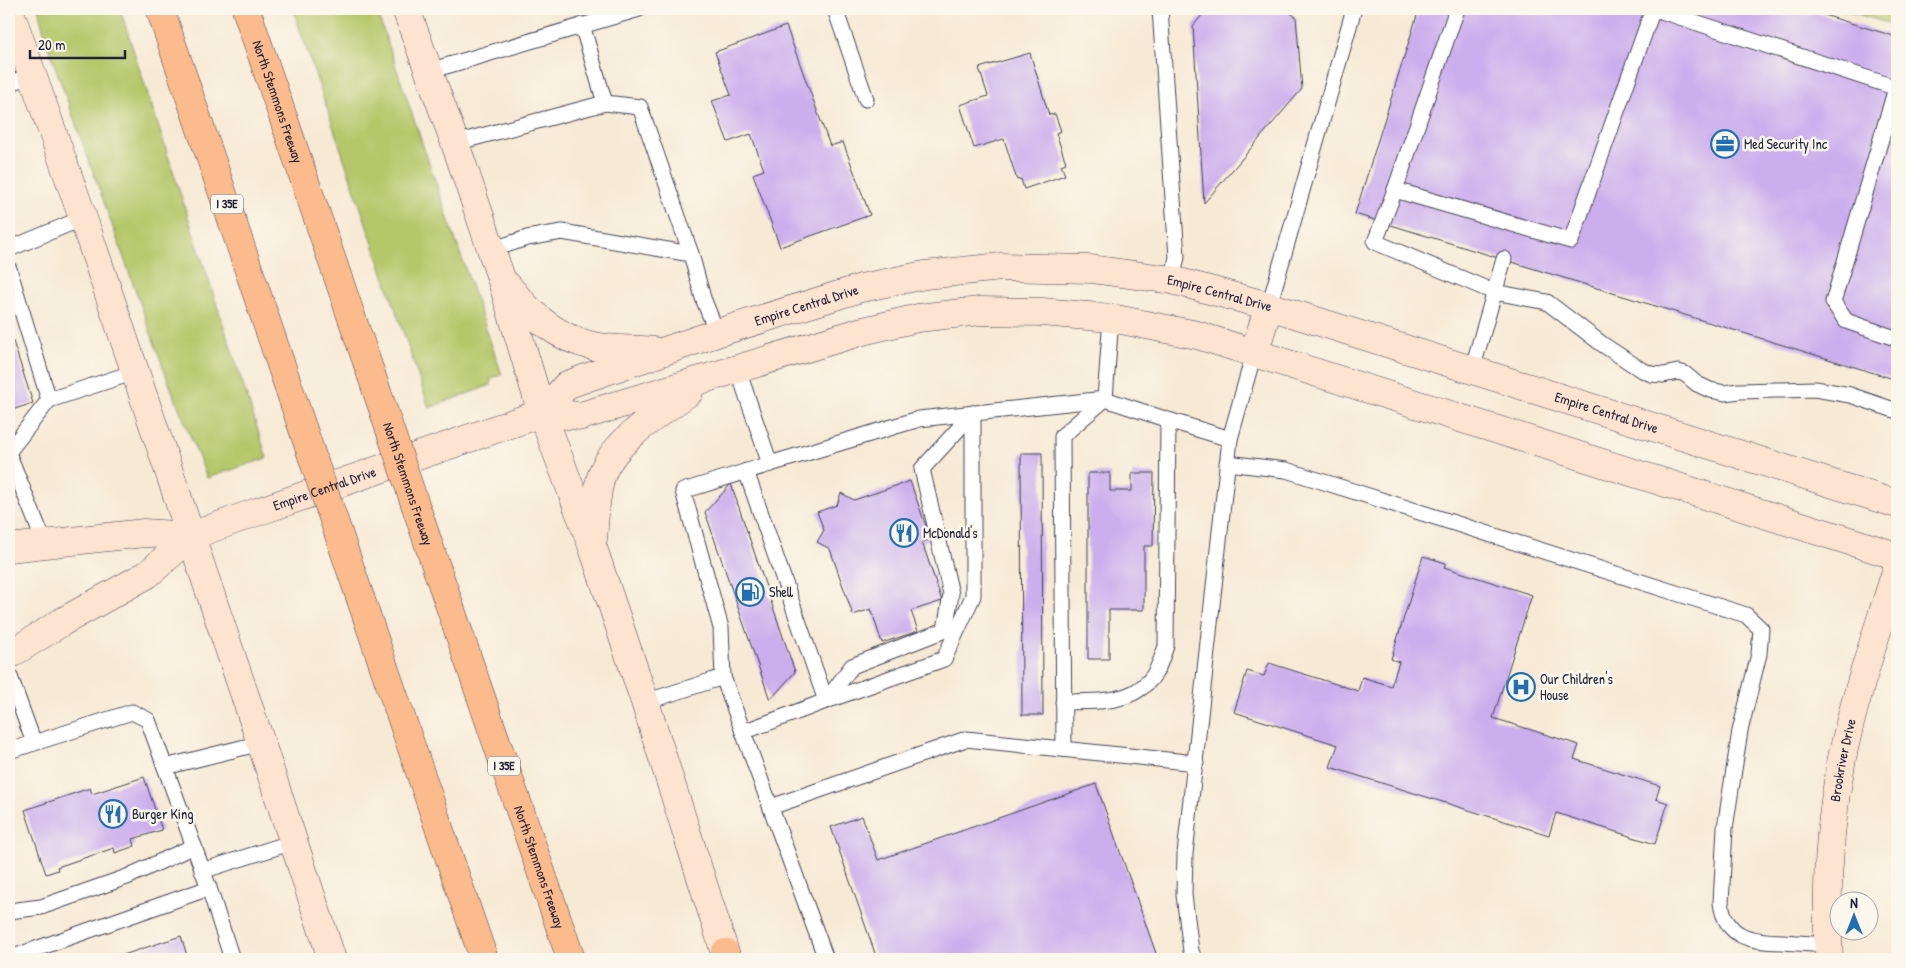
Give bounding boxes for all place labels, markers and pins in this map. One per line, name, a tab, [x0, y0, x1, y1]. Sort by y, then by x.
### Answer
office icon: Med Security Inc	[1710, 129, 1740, 159]
place label: Med Security Inc	[1744, 134, 1828, 154]
restaurant icon: McDonald's	[889, 518, 919, 548]
place label: McDonald's	[923, 523, 978, 542]
fuel station icon: Shell	[735, 577, 765, 607]
place label: Shell	[769, 582, 794, 601]
place label: Our Children's House	[1540, 669, 1613, 704]
hospital icon: Our Children's House	[1506, 672, 1536, 702]
restaurant icon: Burger King	[98, 799, 128, 829]
place label: Burger King	[132, 804, 194, 824]

